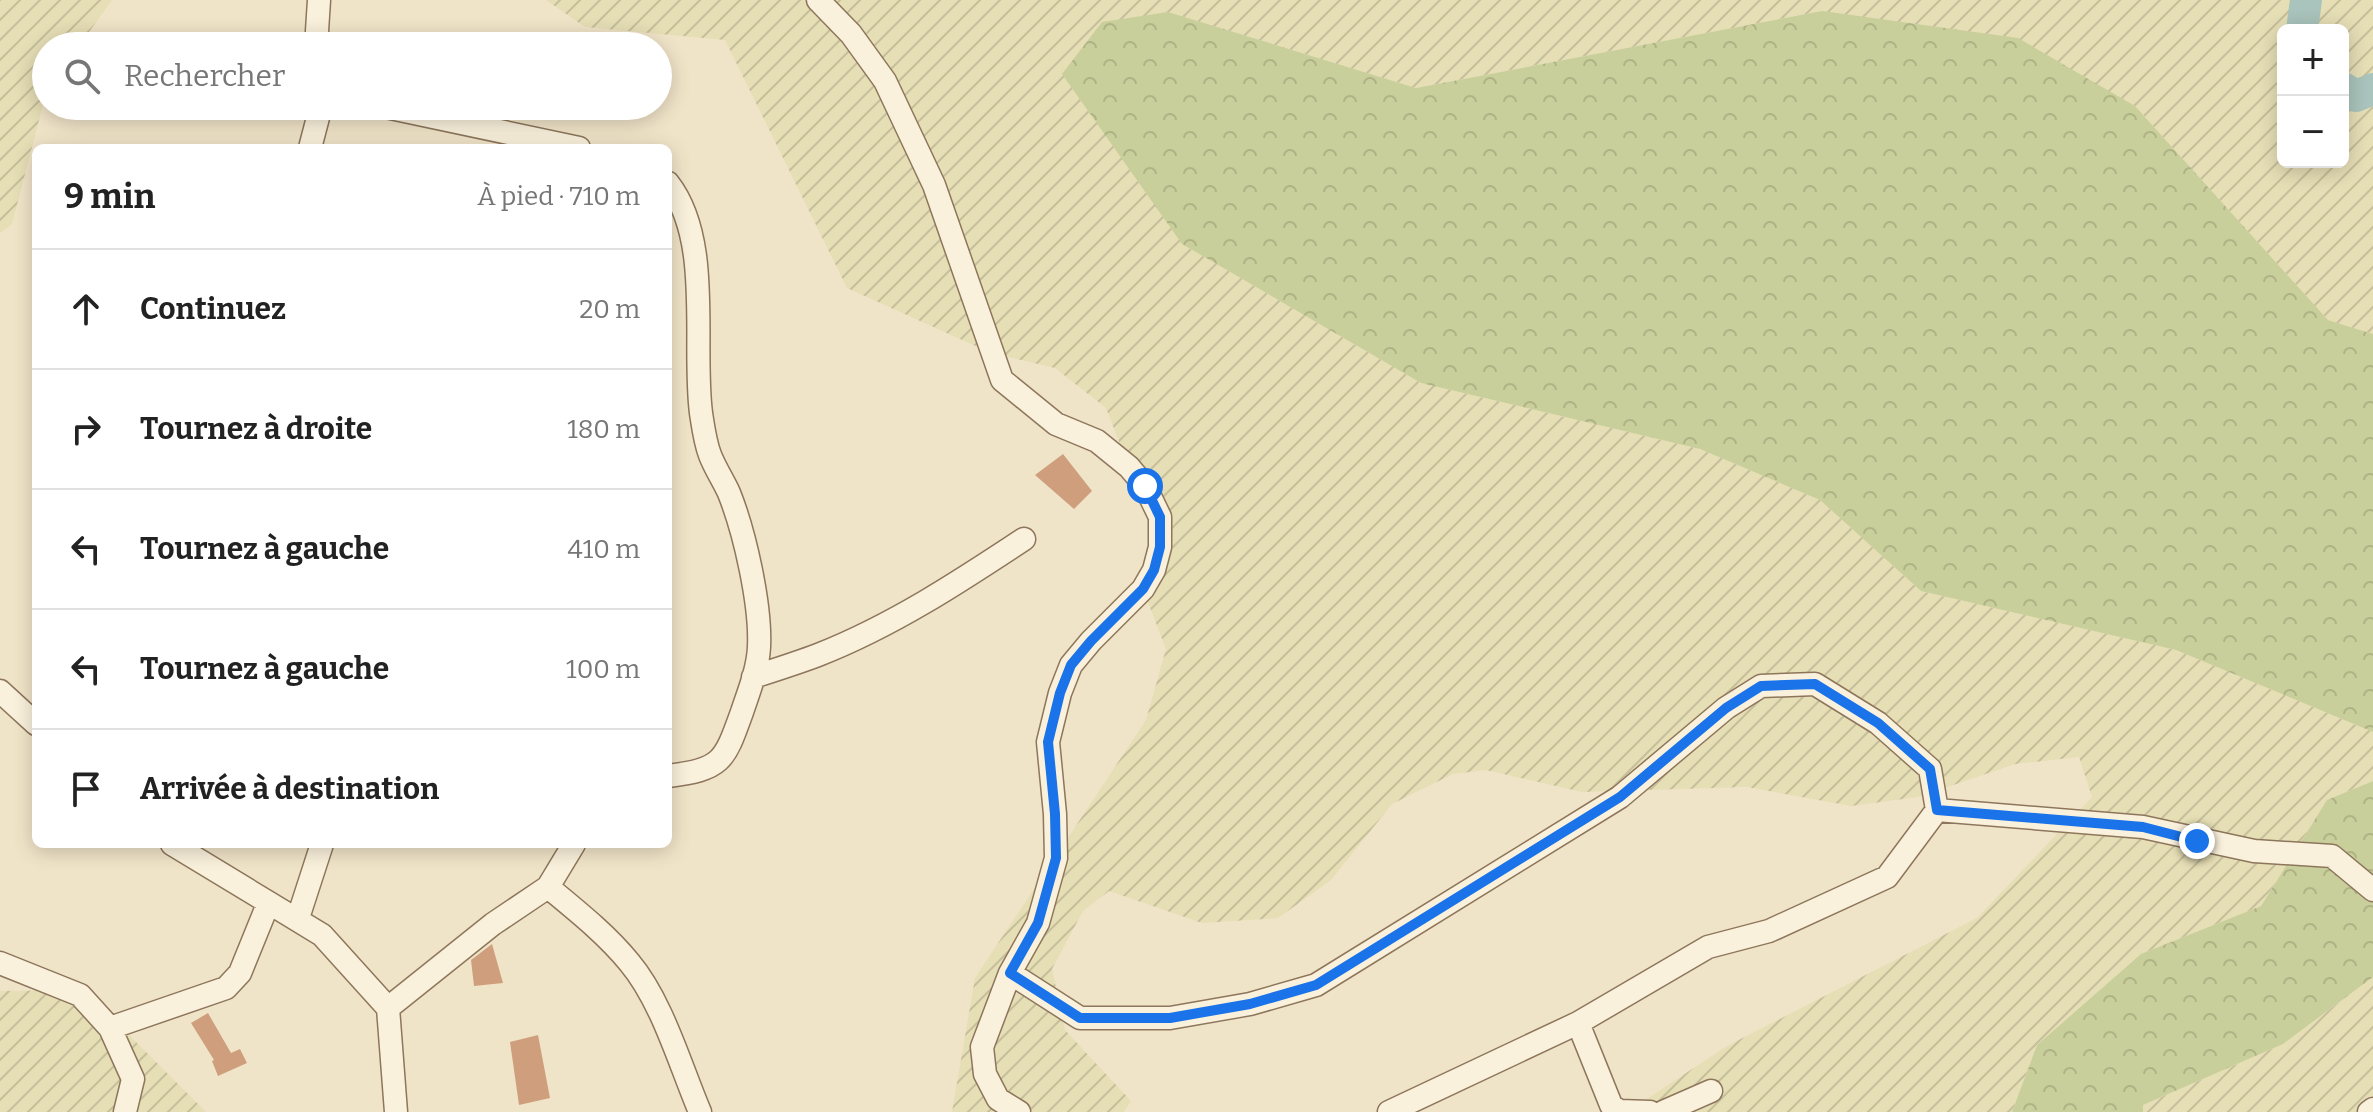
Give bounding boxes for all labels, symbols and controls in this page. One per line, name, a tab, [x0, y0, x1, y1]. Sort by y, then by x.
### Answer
map controls	[2277, 24, 2349, 168]
button: +	[2277, 24, 2349, 96]
search box	[32, 32, 672, 120]
icon: search	[60, 54, 104, 98]
text: Rechercher	[124, 58, 285, 94]
button: −	[2277, 96, 2349, 168]
text: 9 min	[64, 176, 155, 217]
text: À pied · 710 m	[477, 181, 640, 212]
icon: ahead	[64, 287, 108, 331]
text: Continuez	[140, 291, 286, 327]
text: 20 m	[579, 294, 640, 325]
icon: right	[64, 407, 108, 451]
text: Tournez à droite	[140, 411, 372, 447]
text: 180 m	[567, 414, 640, 445]
route start	[1127, 468, 1163, 504]
icon: left	[64, 527, 108, 571]
text: Tournez à gauche	[140, 531, 389, 567]
text: 410 m	[568, 534, 640, 565]
icon: left	[64, 647, 108, 691]
text: Tournez à gauche	[140, 651, 389, 687]
text: 100 m	[566, 654, 640, 685]
icon: arrive	[64, 767, 108, 811]
text: Arrivée à destination	[140, 771, 439, 807]
route end	[2179, 823, 2215, 859]

